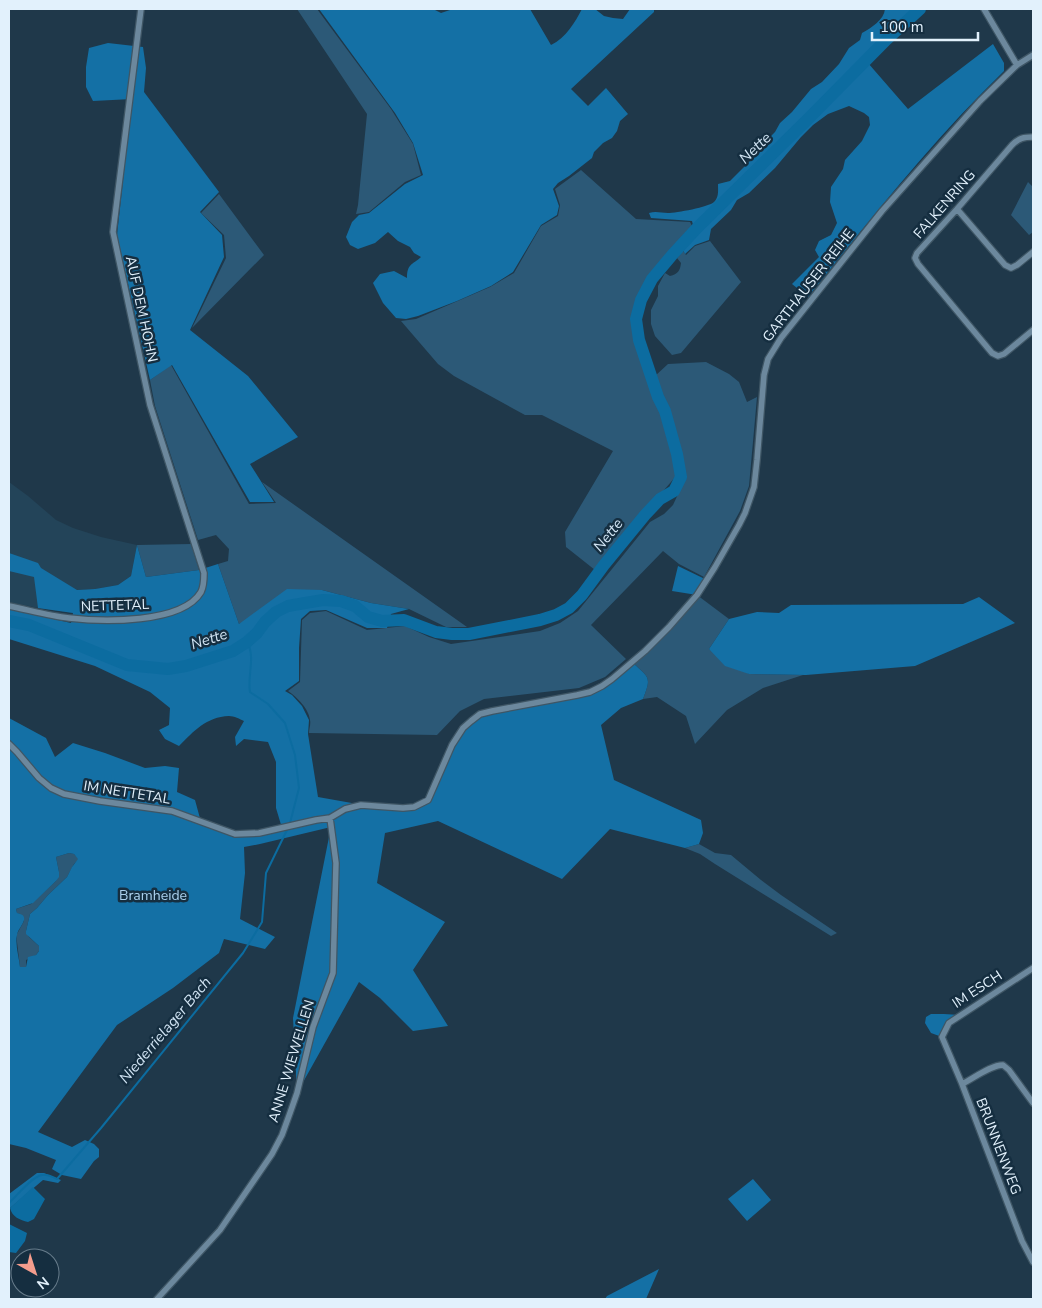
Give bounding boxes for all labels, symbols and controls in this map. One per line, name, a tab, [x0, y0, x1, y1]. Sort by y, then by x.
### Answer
scale bar	[872, 10, 978, 42]
text: 100 m	[880, 17, 924, 37]
water label: Nette	[735, 128, 775, 168]
street label: FALKENRING	[909, 166, 980, 243]
street label: GARTHAUSER REIHE	[758, 225, 859, 346]
street label: AUF DEM HOHN	[121, 254, 162, 364]
water label: Nette	[588, 514, 628, 556]
street label: NETTETAL	[80, 595, 150, 616]
water label: Nette	[188, 624, 230, 654]
street label: IM NETTETAL	[82, 776, 172, 809]
park label: Bramheide	[119, 886, 187, 905]
street label: IM ESCH	[949, 966, 1006, 1013]
water label: Niederrielager Bach	[114, 972, 216, 1088]
street label: ANNE WIEWELLEN	[264, 998, 319, 1125]
street label: BRUNNENWEG	[971, 1095, 1026, 1197]
north arrow	[10, 1248, 60, 1298]
text: N	[33, 1272, 53, 1293]

